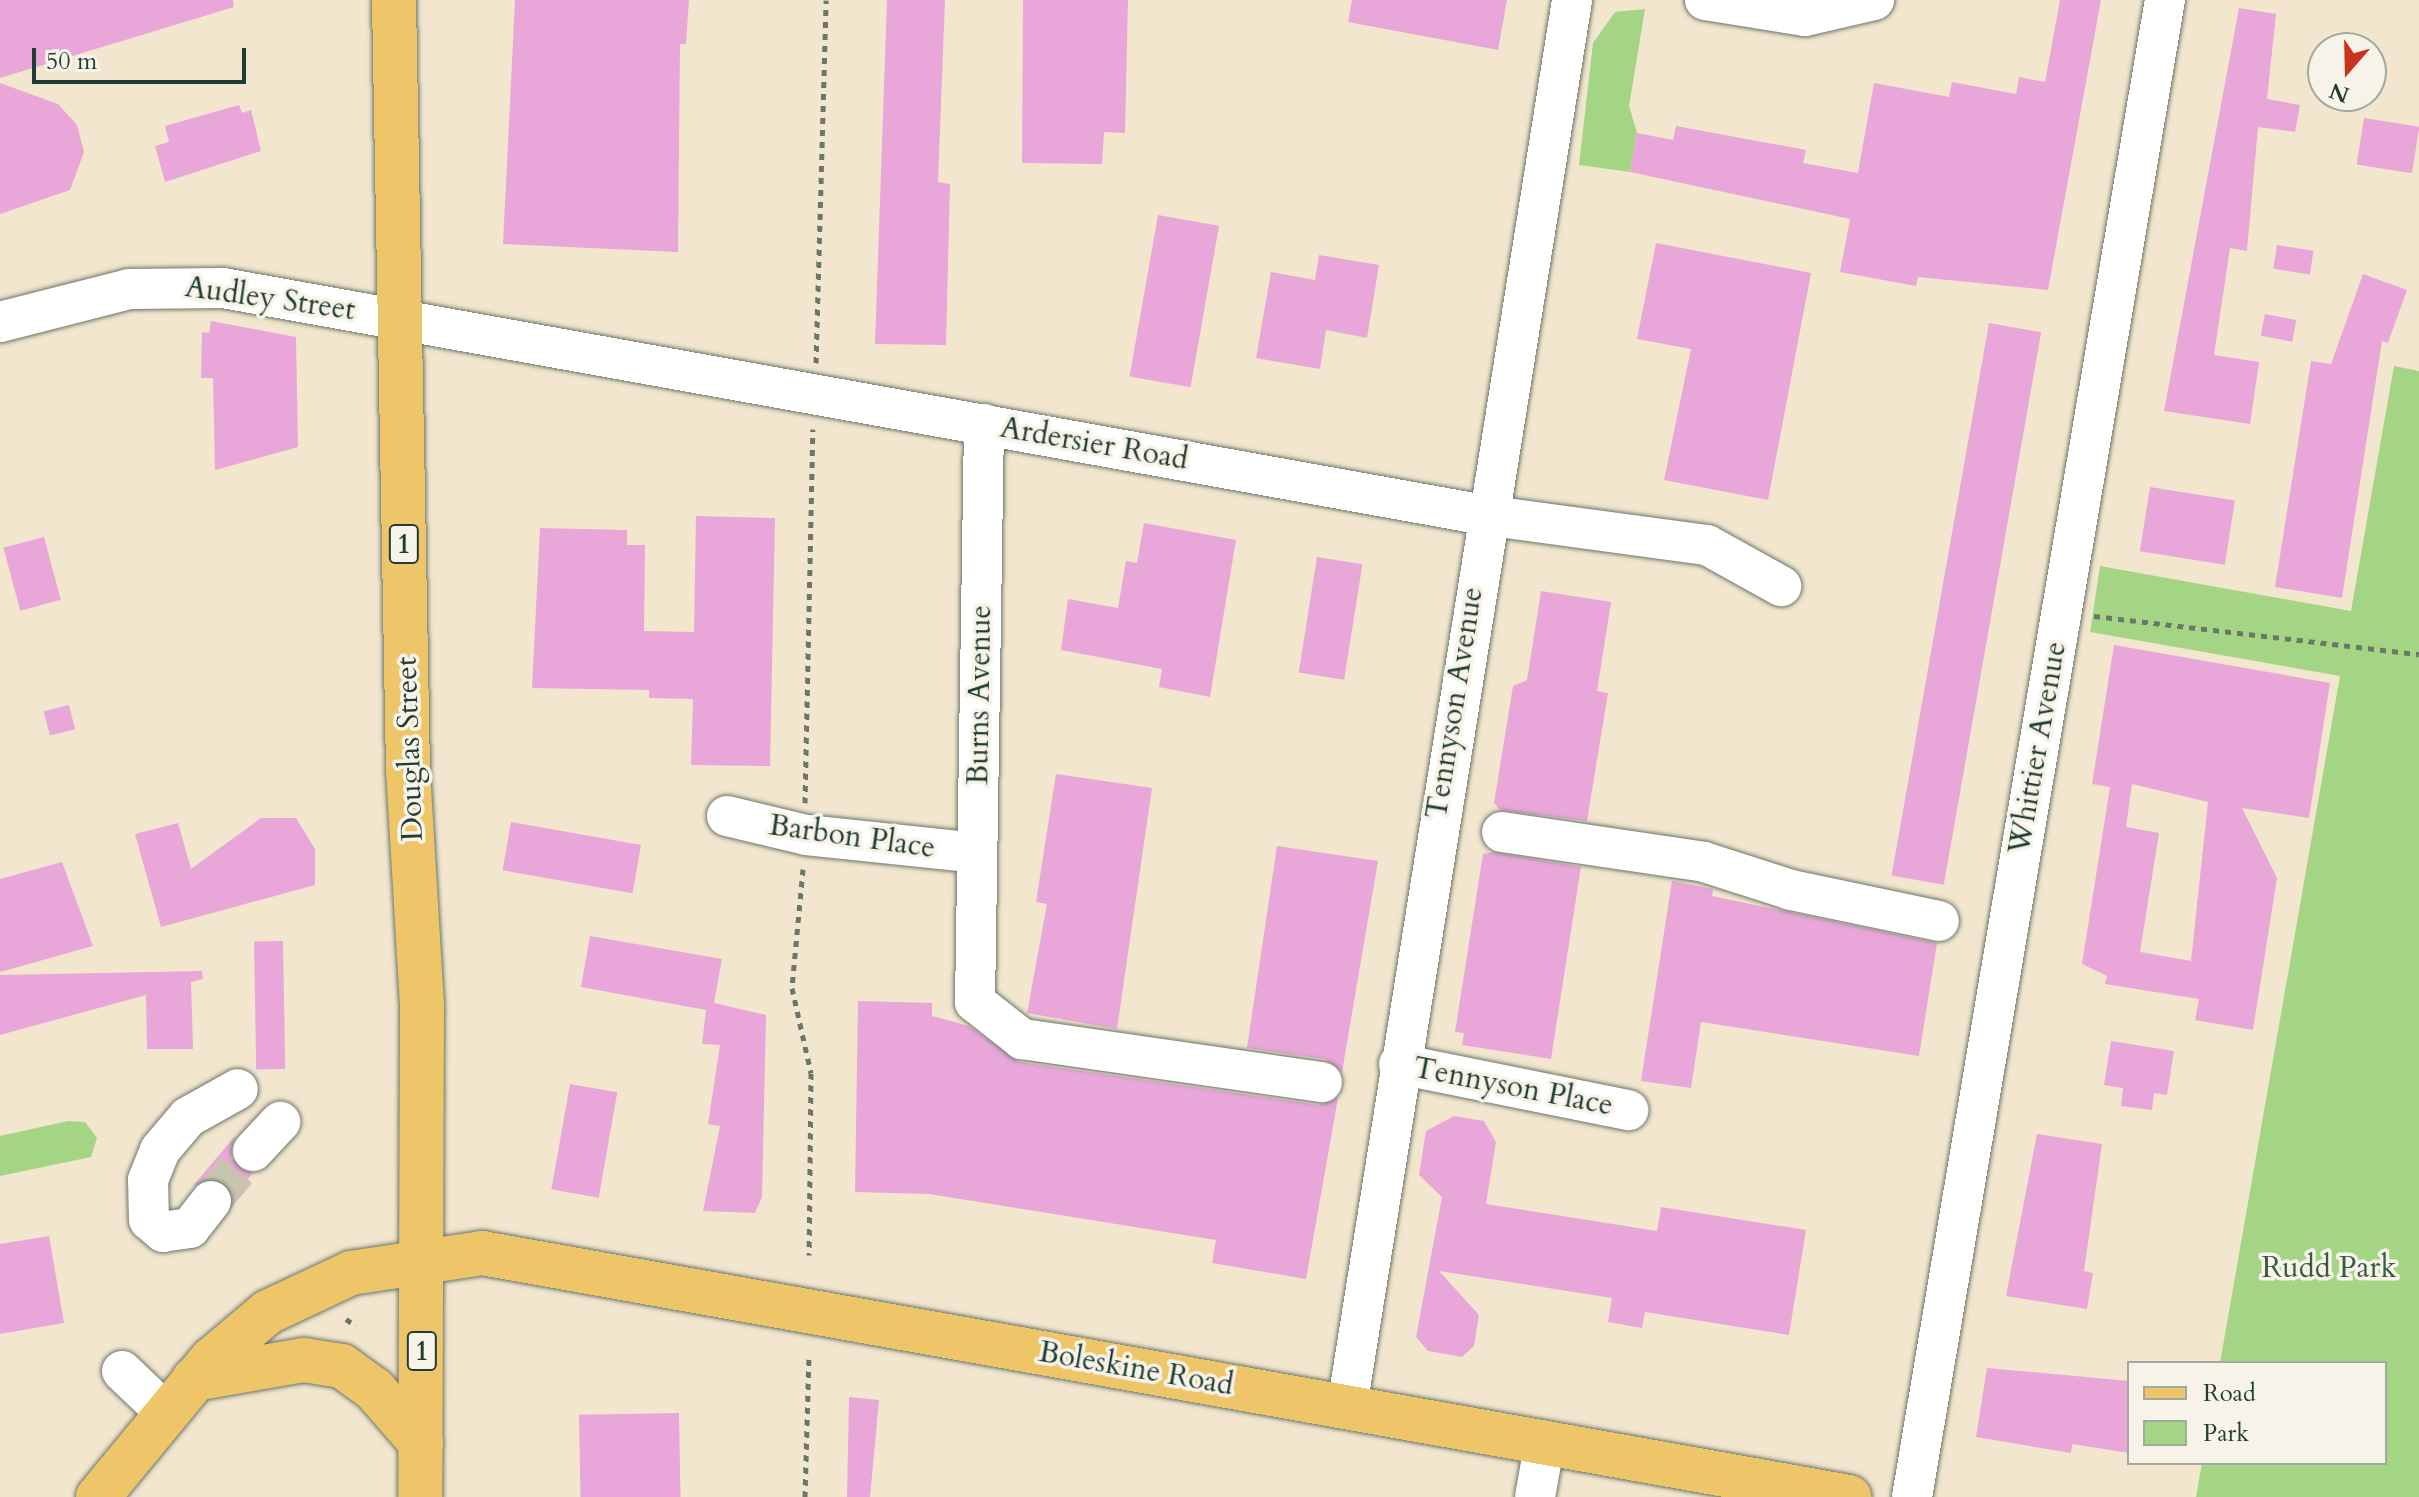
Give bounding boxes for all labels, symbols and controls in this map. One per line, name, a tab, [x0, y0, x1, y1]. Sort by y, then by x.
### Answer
scale bar	[36, 32, 250, 82]
north arrow	[2307, 32, 2387, 112]
text: 50 m	[46, 45, 97, 78]
text: N	[2325, 75, 2354, 110]
street label: Audley Street	[183, 269, 357, 329]
street label: Ardersier Road	[997, 410, 1191, 478]
road number: 1	[388, 520, 420, 568]
street label: Tennyson Avenue	[1419, 585, 1491, 821]
street label: Burns Avenue	[960, 605, 1000, 785]
street label: Whittier Avenue	[2002, 639, 2074, 857]
street label: Douglas Street	[389, 656, 431, 842]
street label: Barbon Place	[767, 808, 937, 866]
street label: Tennyson Place	[1410, 1050, 1616, 1124]
park label: Rudd Park	[2262, 1250, 2396, 1286]
road number: 1	[406, 1327, 438, 1375]
street label: Boleskine Road	[1036, 1334, 1236, 1404]
legend	[2127, 1361, 2387, 1465]
text: Road	[2203, 1377, 2256, 1410]
text: Park	[2203, 1417, 2249, 1450]

